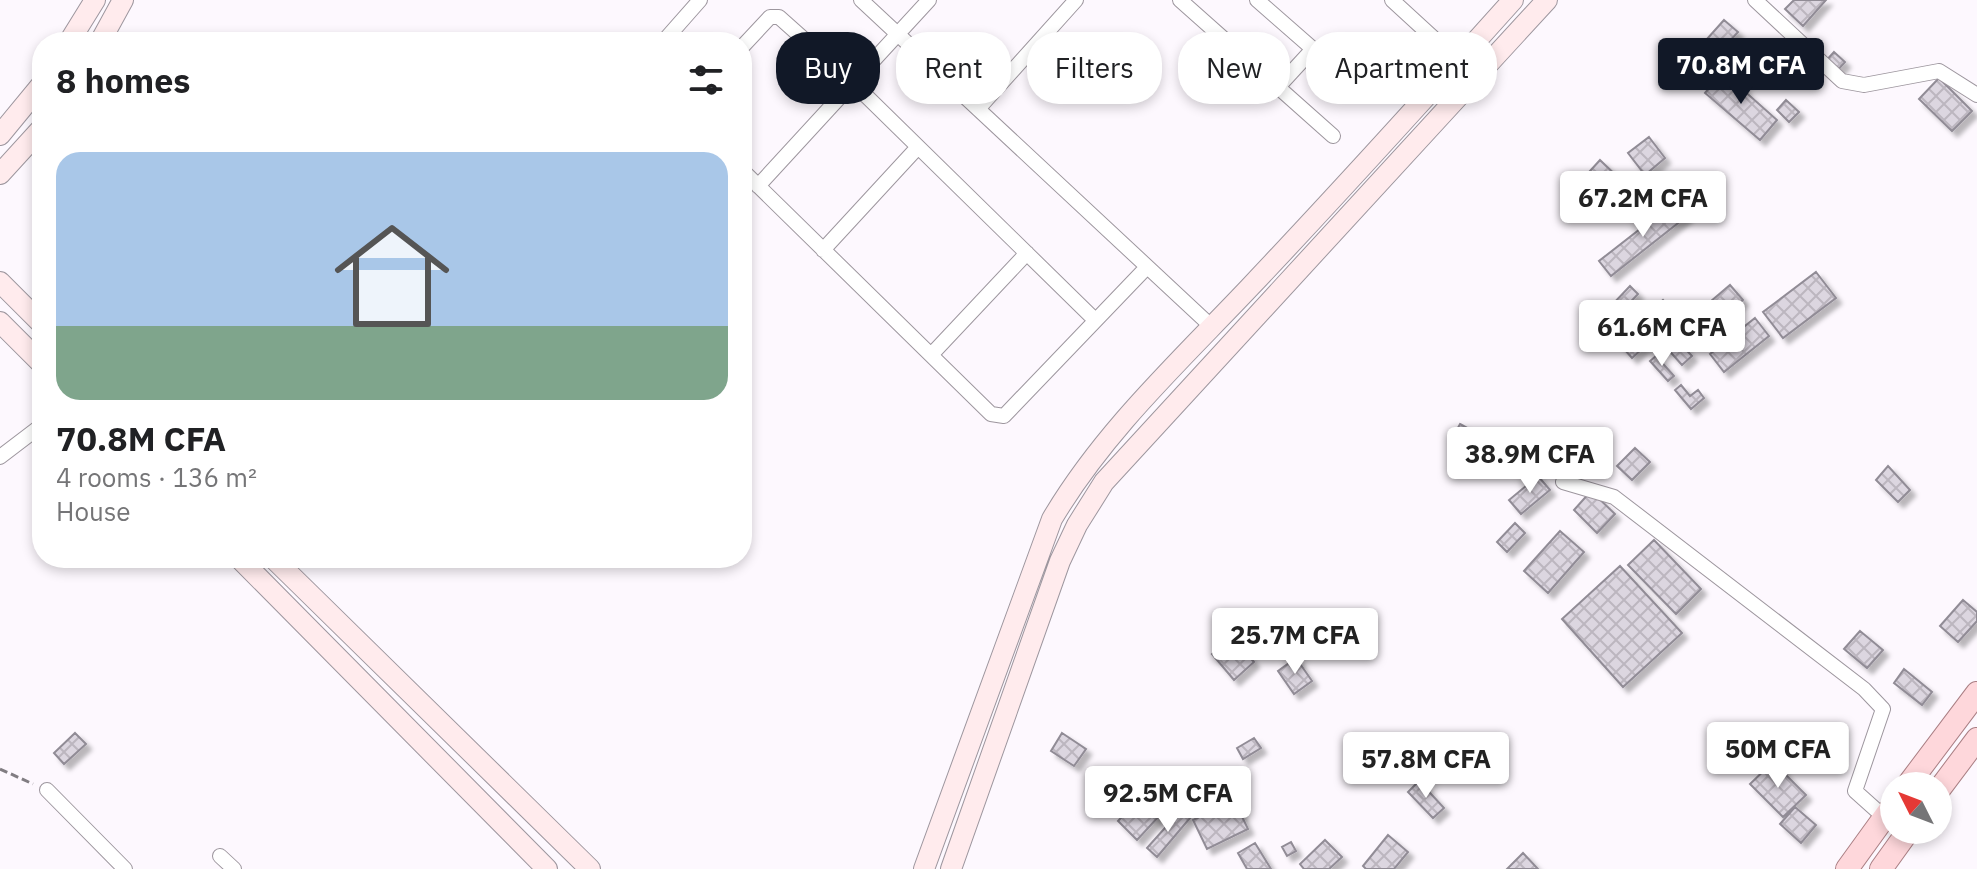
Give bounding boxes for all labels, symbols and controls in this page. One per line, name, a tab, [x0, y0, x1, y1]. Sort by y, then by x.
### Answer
chip: Buy	[776, 32, 880, 104]
chip: Rent	[896, 32, 1011, 104]
chip: Filters	[1027, 32, 1162, 104]
chip: New	[1178, 32, 1290, 104]
chip: Apartment	[1306, 32, 1497, 104]
pin: 70.8M CFA	[1649, 38, 1833, 106]
text: 70.8M CFA	[1676, 47, 1806, 81]
text: 8 homes	[56, 58, 191, 102]
icon: filters	[684, 58, 728, 102]
pin: 67.2M CFA	[1551, 171, 1735, 239]
text: 67.2M CFA	[1578, 180, 1708, 214]
icon: home	[320, 204, 464, 348]
pin: 61.6M CFA	[1570, 300, 1754, 368]
text: 61.6M CFA	[1597, 309, 1727, 343]
text: 70.8M CFA	[56, 416, 226, 460]
pin: 38.9M CFA	[1438, 427, 1622, 495]
text: 38.9M CFA	[1465, 436, 1595, 470]
text: 4 rooms · 136 m²	[56, 460, 257, 494]
text: House	[56, 494, 131, 528]
pin: 25.7M CFA	[1203, 608, 1387, 676]
text: 25.7M CFA	[1230, 617, 1360, 651]
pin: 50M CFA	[1704, 722, 1852, 790]
text: 50M CFA	[1725, 731, 1831, 765]
pin: 57.8M CFA	[1334, 732, 1518, 800]
text: 57.8M CFA	[1361, 741, 1491, 775]
pin: 92.5M CFA	[1076, 766, 1260, 834]
north arrow	[1880, 772, 1952, 844]
map controls	[1880, 772, 1952, 844]
text: 92.5M CFA	[1103, 775, 1233, 809]

